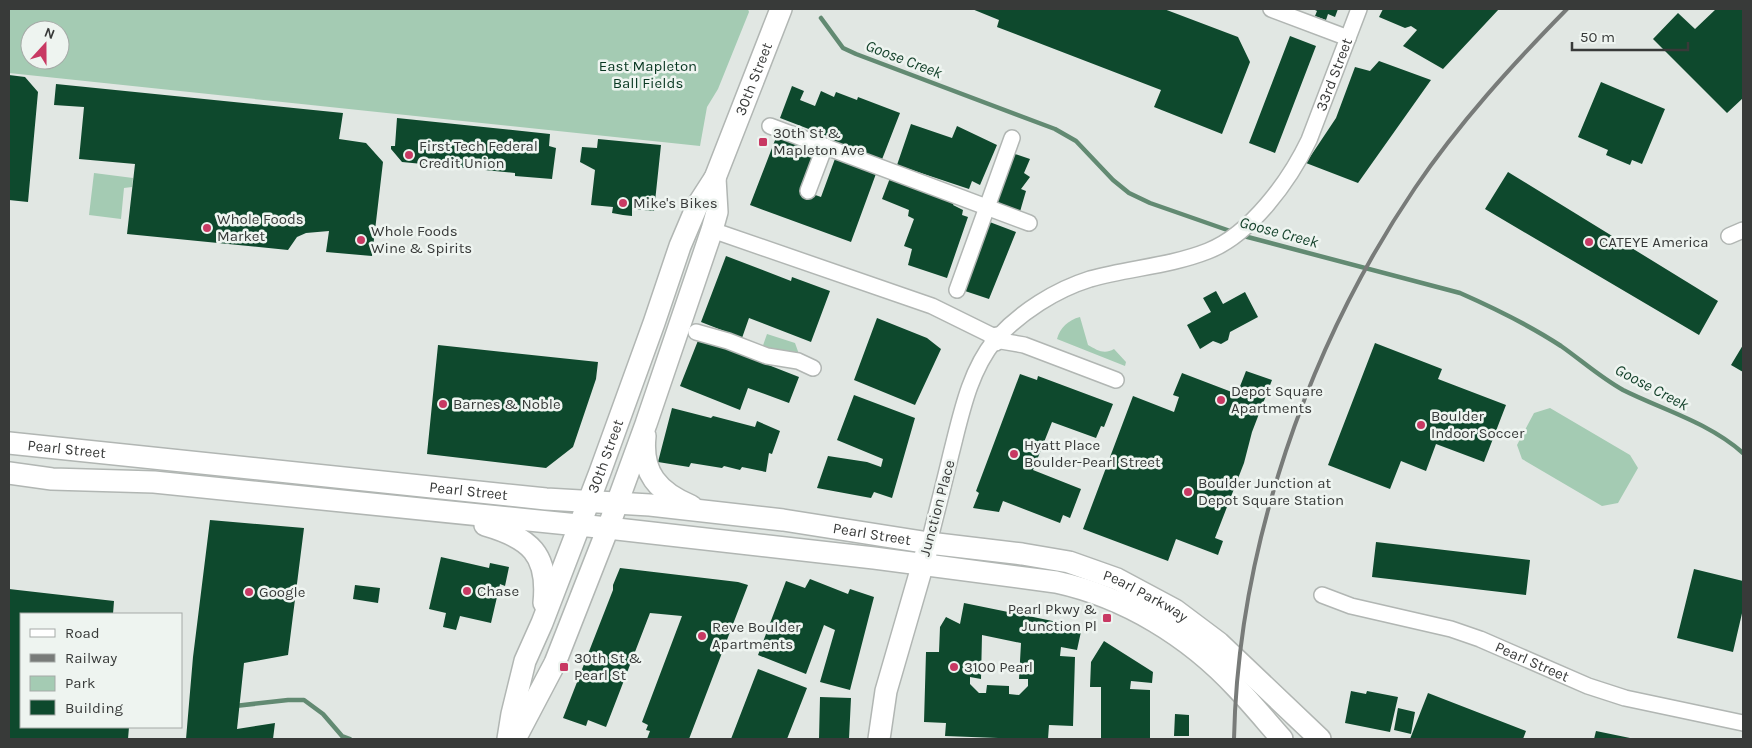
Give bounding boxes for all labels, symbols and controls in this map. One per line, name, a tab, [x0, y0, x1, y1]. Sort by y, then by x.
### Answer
north arrow	[20, 20, 70, 70]
scale bar	[1572, 20, 1688, 52]
text: N	[42, 24, 57, 43]
text: 50 m	[1580, 28, 1615, 46]
street label: 33rd Street	[1312, 35, 1356, 114]
water label: Goose Creek	[863, 36, 946, 83]
street label: 30th Street	[731, 39, 776, 118]
park label: East Mapleton Ball Fields	[599, 57, 697, 92]
place label: 30th St & Mapleton Ave	[773, 124, 865, 159]
marker: 30th St & Mapleton Ave	[757, 136, 769, 148]
place label: First Tech Federal Credit Union	[419, 137, 538, 172]
marker: First Tech Federal Credit Union	[403, 149, 415, 161]
place label: Mike's Bikes	[633, 194, 718, 212]
marker: Mike's Bikes	[617, 197, 629, 209]
place label: Whole Foods Market	[217, 210, 304, 245]
water label: Goose Creek	[1238, 212, 1321, 252]
marker: Whole Foods Market	[201, 222, 213, 234]
place label: Whole Foods Wine & Spirits	[371, 222, 472, 257]
place label: CATEYE America	[1599, 233, 1709, 251]
marker: Whole Foods Wine & Spirits	[355, 234, 367, 246]
marker: CATEYE America	[1583, 236, 1595, 248]
water label: Goose Creek	[1612, 360, 1693, 415]
place label: Depot Square Apartments	[1231, 382, 1323, 417]
marker: Depot Square Apartments	[1215, 394, 1227, 406]
place label: Barnes & Noble	[453, 395, 561, 413]
marker: Barnes & Noble	[437, 398, 449, 410]
place label: Boulder Indoor Soccer	[1431, 407, 1525, 442]
street label: 30th Street	[584, 417, 627, 496]
marker: Boulder Indoor Soccer	[1415, 419, 1427, 431]
street label: Pearl Street	[27, 436, 107, 462]
place label: Hyatt Place Boulder-Pearl Street	[1024, 436, 1161, 471]
marker: Hyatt Place Boulder-Pearl Street	[1008, 448, 1020, 460]
street label: Junction Place	[915, 458, 959, 558]
place label: Boulder Junction at Depot Square Station	[1198, 474, 1344, 509]
street label: Pearl Street	[428, 478, 509, 504]
marker: Boulder Junction at Depot Square Station	[1182, 486, 1194, 498]
street label: Pearl Street	[832, 519, 913, 549]
street label: Pearl Parkway	[1101, 566, 1192, 626]
place label: Chase	[477, 582, 519, 600]
place label: Google	[259, 583, 305, 601]
marker: Chase	[461, 585, 473, 597]
marker: Google	[243, 586, 255, 598]
place label: Pearl Pkwy & Junction Pl	[1008, 600, 1097, 635]
marker: Pearl Pkwy & Junction Pl	[1101, 612, 1113, 624]
legend	[20, 613, 182, 728]
place label: Reve Boulder Apartments	[712, 618, 801, 653]
text: Road	[65, 624, 100, 642]
marker: Reve Boulder Apartments	[696, 630, 708, 642]
street label: Pearl Street	[1492, 638, 1572, 686]
text: Railway	[65, 649, 117, 667]
place label: 30th St & Pearl St	[574, 649, 642, 684]
place label: 3100 Pearl	[964, 658, 1033, 676]
marker: 30th St & Pearl St	[558, 661, 570, 673]
marker: 3100 Pearl	[948, 661, 960, 673]
text: Park	[65, 674, 95, 692]
text: Building	[65, 699, 123, 717]

